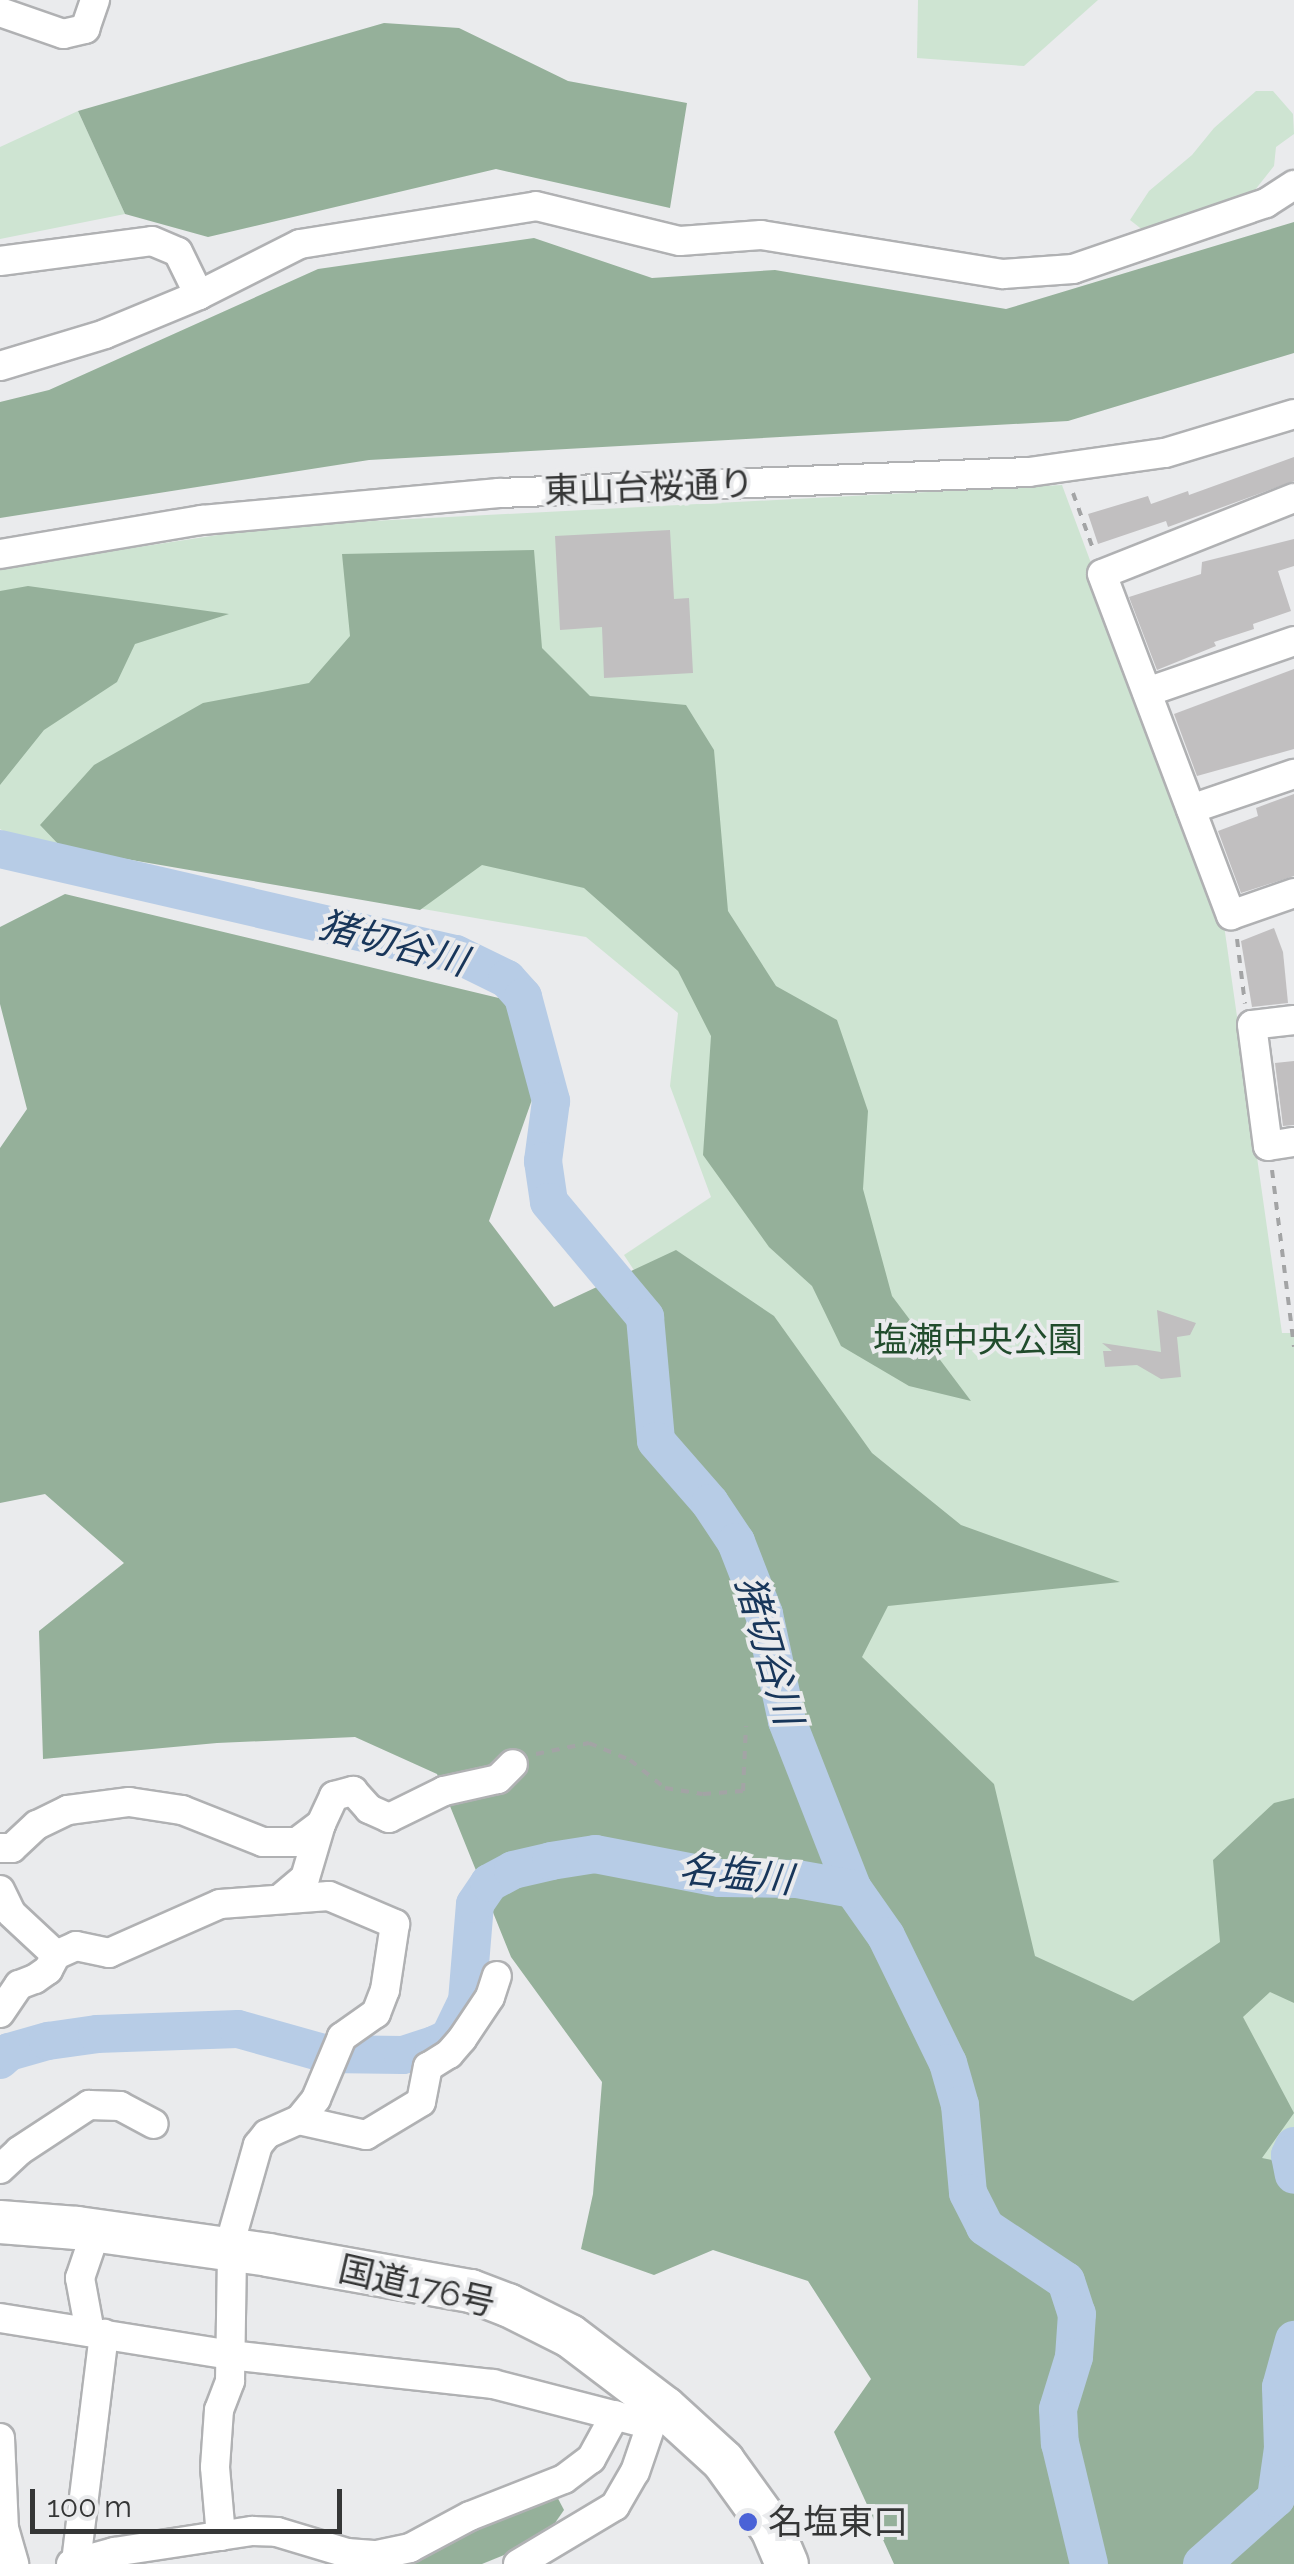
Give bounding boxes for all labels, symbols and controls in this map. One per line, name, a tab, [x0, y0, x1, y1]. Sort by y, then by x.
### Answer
street label: 東山台桜通り	[543, 462, 755, 512]
water label: 猪切谷川	[314, 901, 472, 985]
park label: 塩瀬中央公園	[873, 1319, 1083, 1361]
water label: 猪切谷川	[726, 1571, 812, 1729]
water label: 名塩川	[677, 1845, 795, 1903]
street label: 国道176号	[335, 2248, 499, 2324]
scale bar	[35, 2469, 348, 2531]
text: 100 m	[47, 2489, 132, 2524]
place label: 名塩東口	[768, 2501, 908, 2543]
marker: 名塩東口	[737, 2511, 759, 2533]

